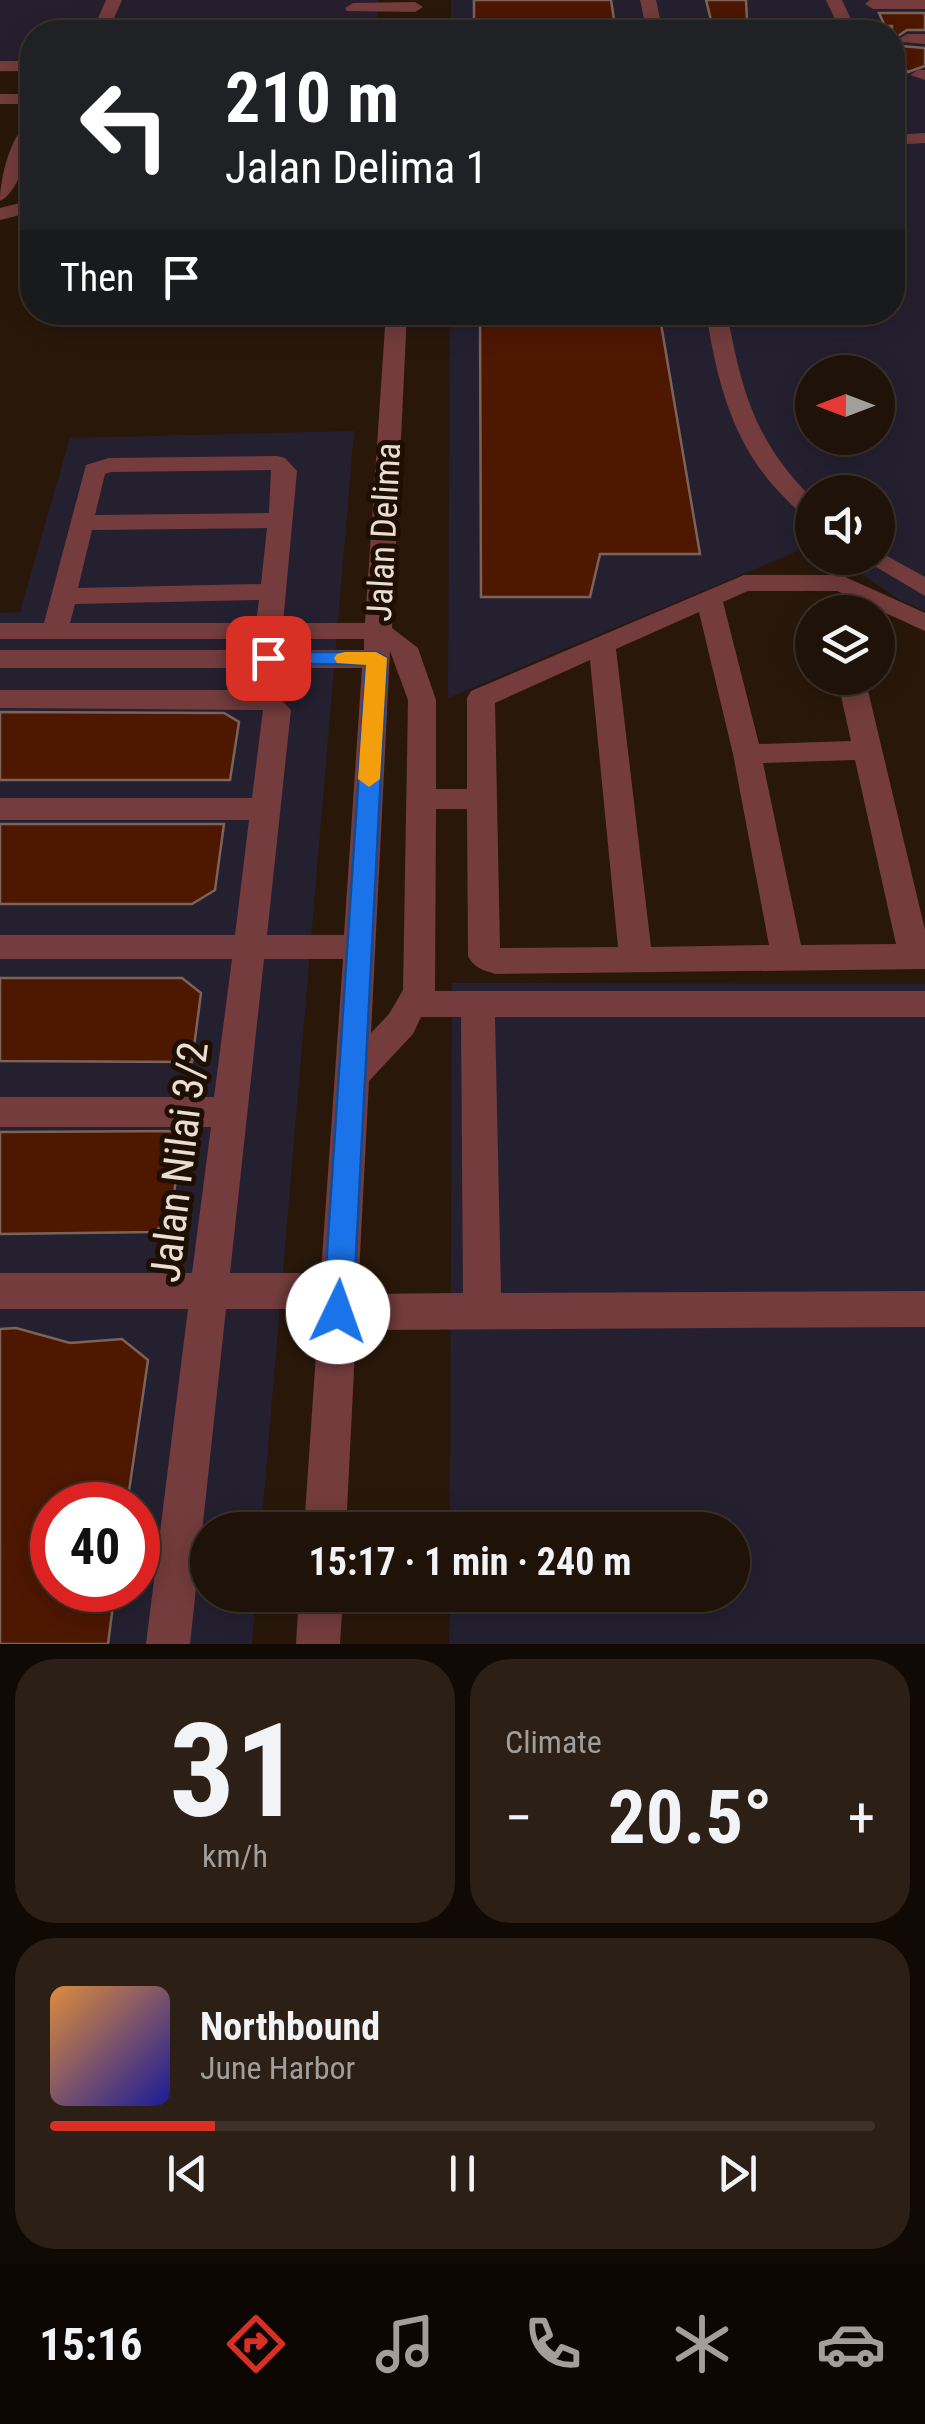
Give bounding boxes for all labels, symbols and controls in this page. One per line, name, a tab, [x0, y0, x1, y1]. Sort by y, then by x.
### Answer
text: 210 m	[225, 57, 399, 139]
icon: left	[60, 60, 190, 190]
text: Jalan Delima 1	[225, 141, 488, 194]
icon: arrive	[154, 250, 209, 305]
text: Then	[60, 256, 134, 300]
north arrow	[795, 355, 895, 455]
map controls	[795, 355, 895, 695]
street label: Jalan Delima	[359, 442, 409, 622]
button: sound	[795, 475, 895, 575]
button: layers	[795, 595, 895, 695]
pin	[226, 616, 311, 701]
icon: arrive	[241, 631, 296, 686]
street label: Jalan Nilai 3/2	[140, 1039, 218, 1285]
position arrow	[286, 1260, 390, 1364]
speed limit sign: 40	[30, 1482, 160, 1612]
text: 15:17 · 1 min · 240 m	[309, 1540, 631, 1584]
text: 31	[169, 1695, 301, 1848]
text: Climate	[505, 1723, 602, 1761]
text: 20.5°	[608, 1773, 772, 1861]
text: −	[505, 1786, 533, 1850]
text: +	[848, 1786, 875, 1850]
text: km/h	[202, 1837, 268, 1875]
text: Northbound	[200, 2005, 380, 2049]
text: June Harbor	[200, 2049, 355, 2087]
icon: previous	[160, 2146, 215, 2201]
icon: pause	[435, 2146, 490, 2201]
icon: next	[710, 2146, 765, 2201]
icon: directions	[221, 2309, 291, 2379]
icon: music	[370, 2309, 440, 2379]
icon: phone	[518, 2309, 588, 2379]
icon: climate	[667, 2309, 737, 2379]
icon: car	[816, 2309, 886, 2379]
text: 15:16	[39, 2318, 143, 2371]

